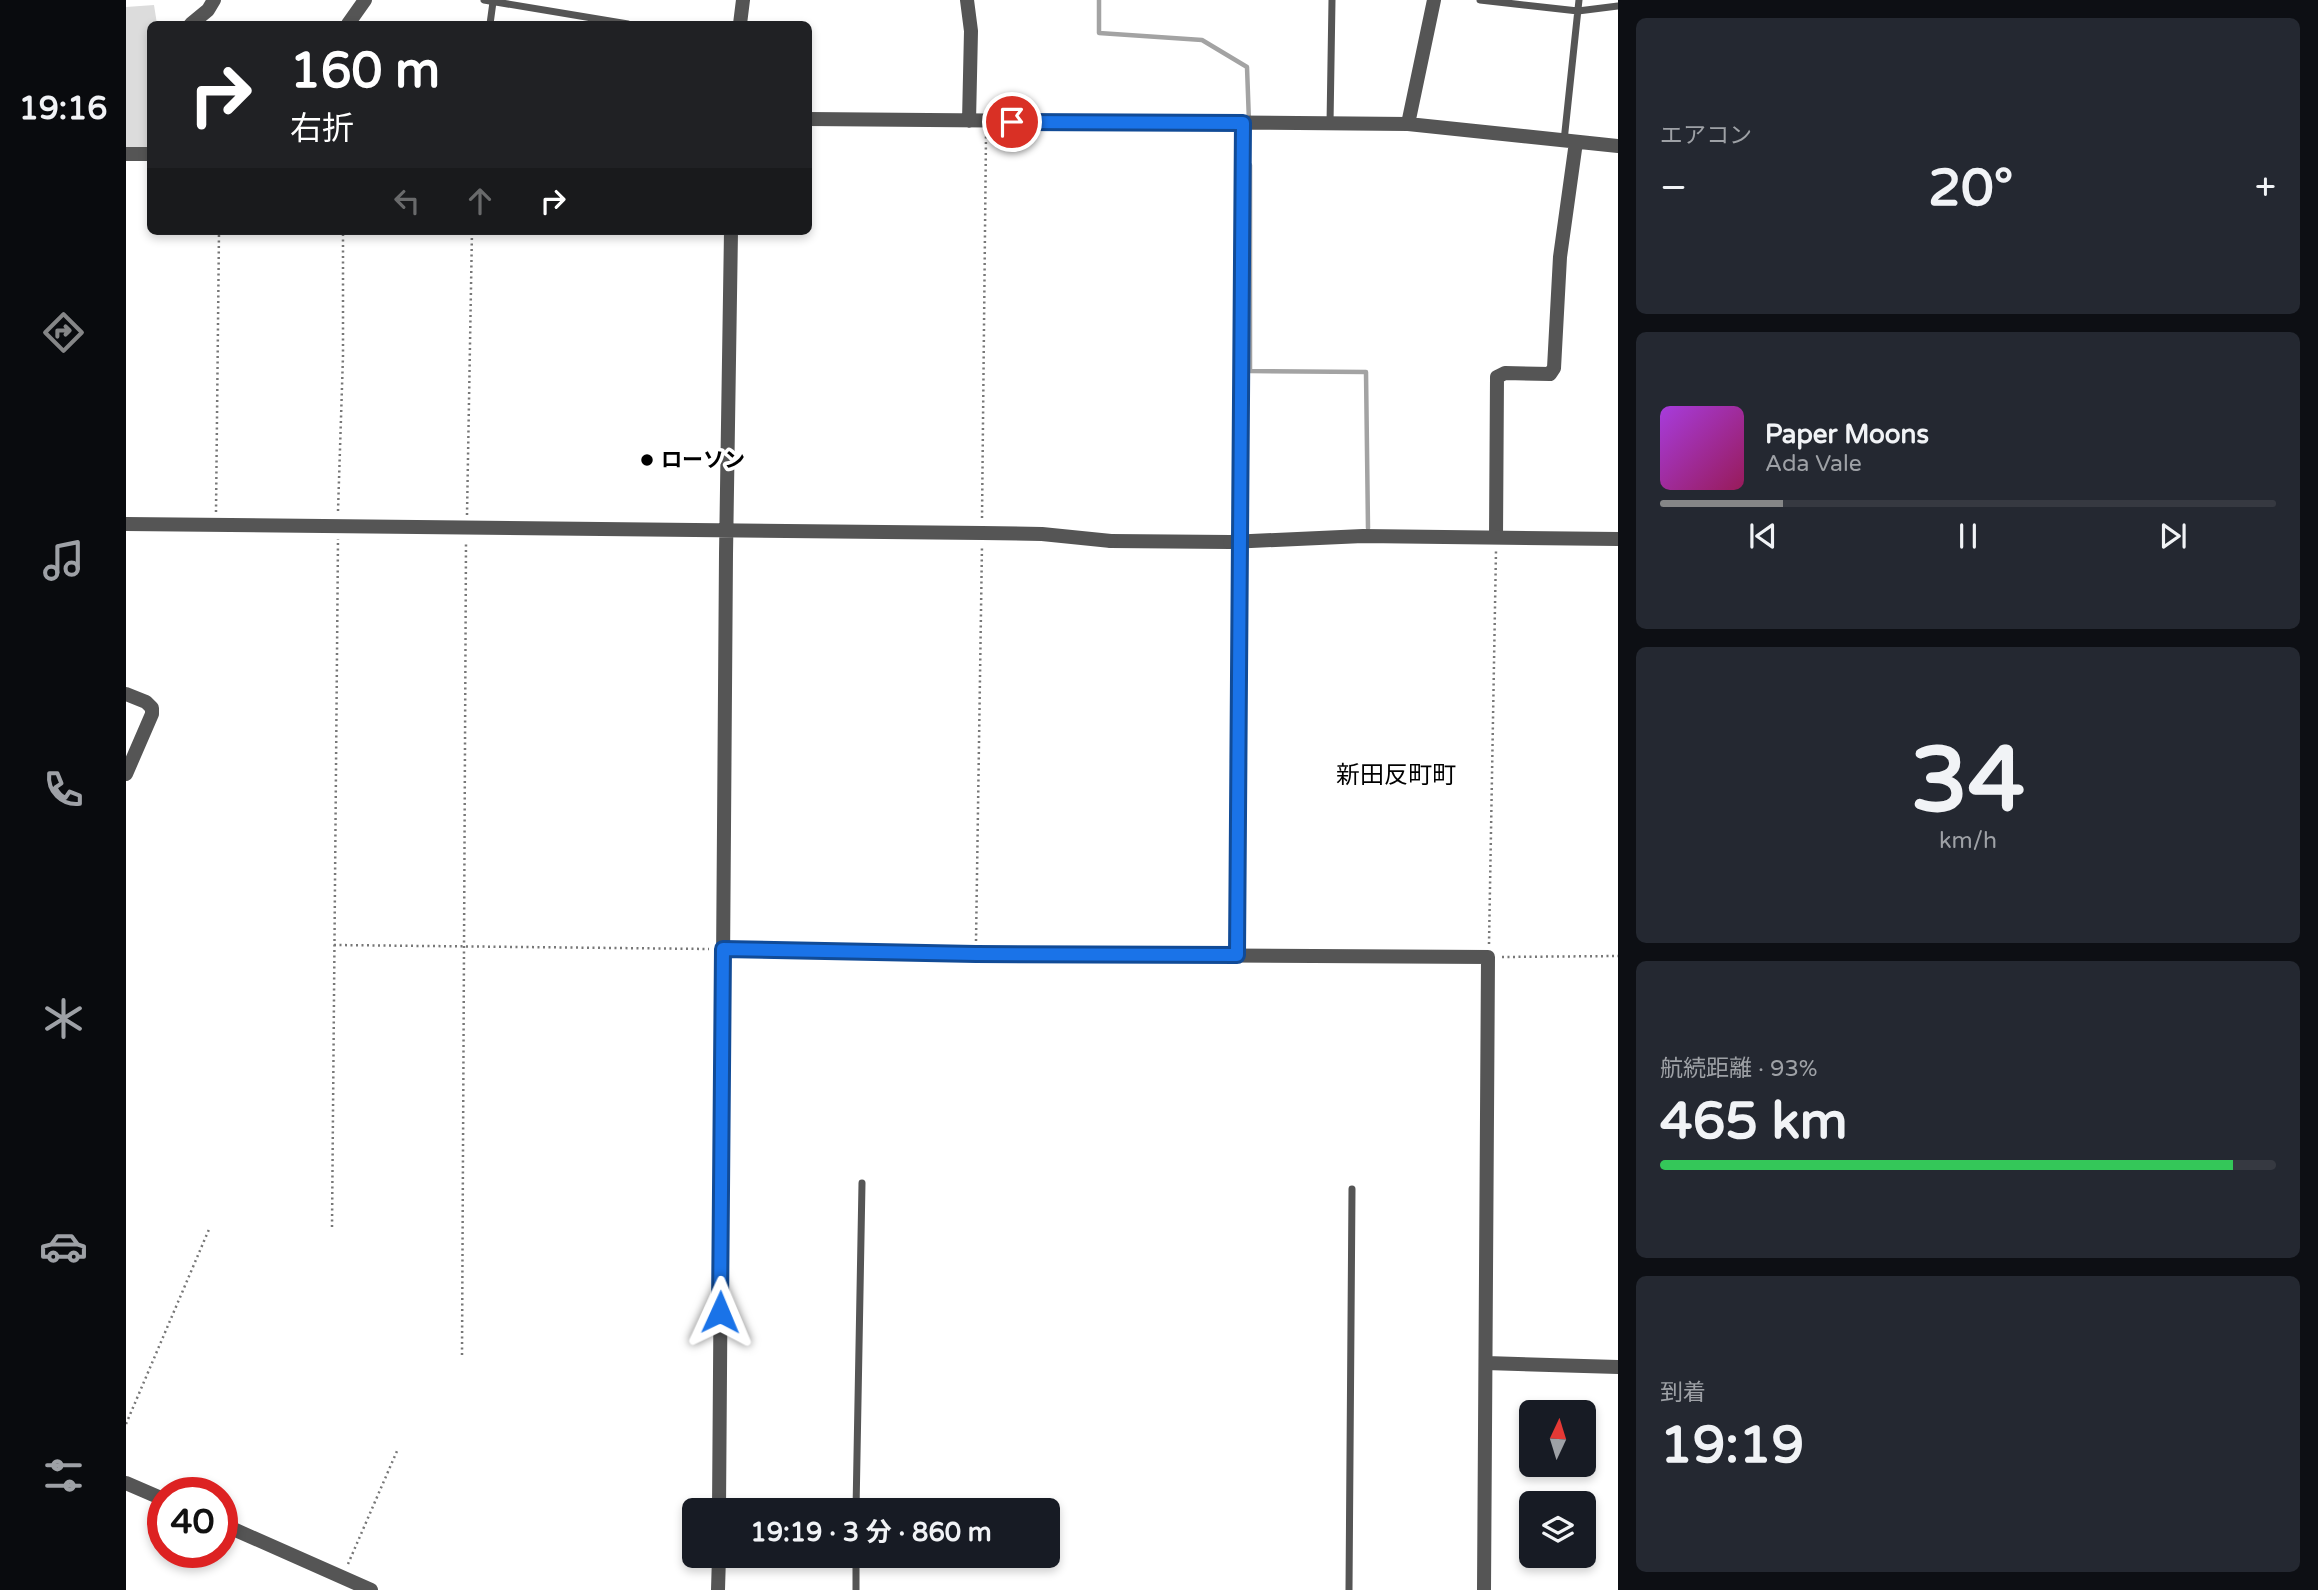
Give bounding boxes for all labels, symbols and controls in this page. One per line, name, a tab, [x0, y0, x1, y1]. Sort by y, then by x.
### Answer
text: 160 m	[290, 42, 440, 101]
icon: right	[175, 49, 266, 140]
text: 19:16	[19, 90, 107, 128]
pin	[982, 92, 1042, 152]
icon: arrive	[993, 103, 1031, 141]
text: 右折	[290, 110, 354, 148]
text: エアコン	[1660, 122, 1752, 150]
text: 20°	[1928, 157, 2013, 220]
text: −	[1660, 165, 1687, 211]
text: +	[2255, 165, 2276, 211]
icon: left	[388, 182, 426, 220]
icon: ahead	[461, 182, 499, 220]
icon: right	[534, 182, 572, 220]
icon: directions	[39, 308, 88, 357]
text: Paper Moons	[1765, 419, 1929, 450]
place label: ローソン	[661, 448, 745, 473]
text: Ada Vale	[1765, 450, 1862, 478]
marker: ローソン	[639, 452, 655, 468]
icon: previous	[1744, 517, 1782, 555]
icon: pause	[1949, 517, 1987, 555]
icon: next	[2154, 517, 2192, 555]
icon: music	[39, 536, 88, 585]
text: 34	[1911, 726, 2025, 836]
district label: 新田反町町	[1336, 761, 1456, 790]
icon: phone	[39, 765, 88, 814]
text: km/h	[1939, 827, 1997, 855]
icon: climate	[39, 994, 88, 1043]
text: 航続距離 · 93%	[1660, 1055, 1818, 1083]
text: 465 km	[1660, 1090, 1848, 1153]
icon: car	[39, 1222, 88, 1271]
position arrow	[683, 1275, 757, 1349]
text: 到着	[1660, 1379, 1706, 1407]
north arrow	[1519, 1400, 1596, 1477]
map controls	[1519, 1400, 1596, 1568]
text: 19:19	[1660, 1414, 1804, 1477]
icon: filters	[39, 1451, 88, 1500]
speed limit sign: 40	[147, 1477, 238, 1568]
button: layers	[1519, 1491, 1596, 1568]
text: 19:19 · 3 分 · 860 m	[750, 1517, 992, 1548]

